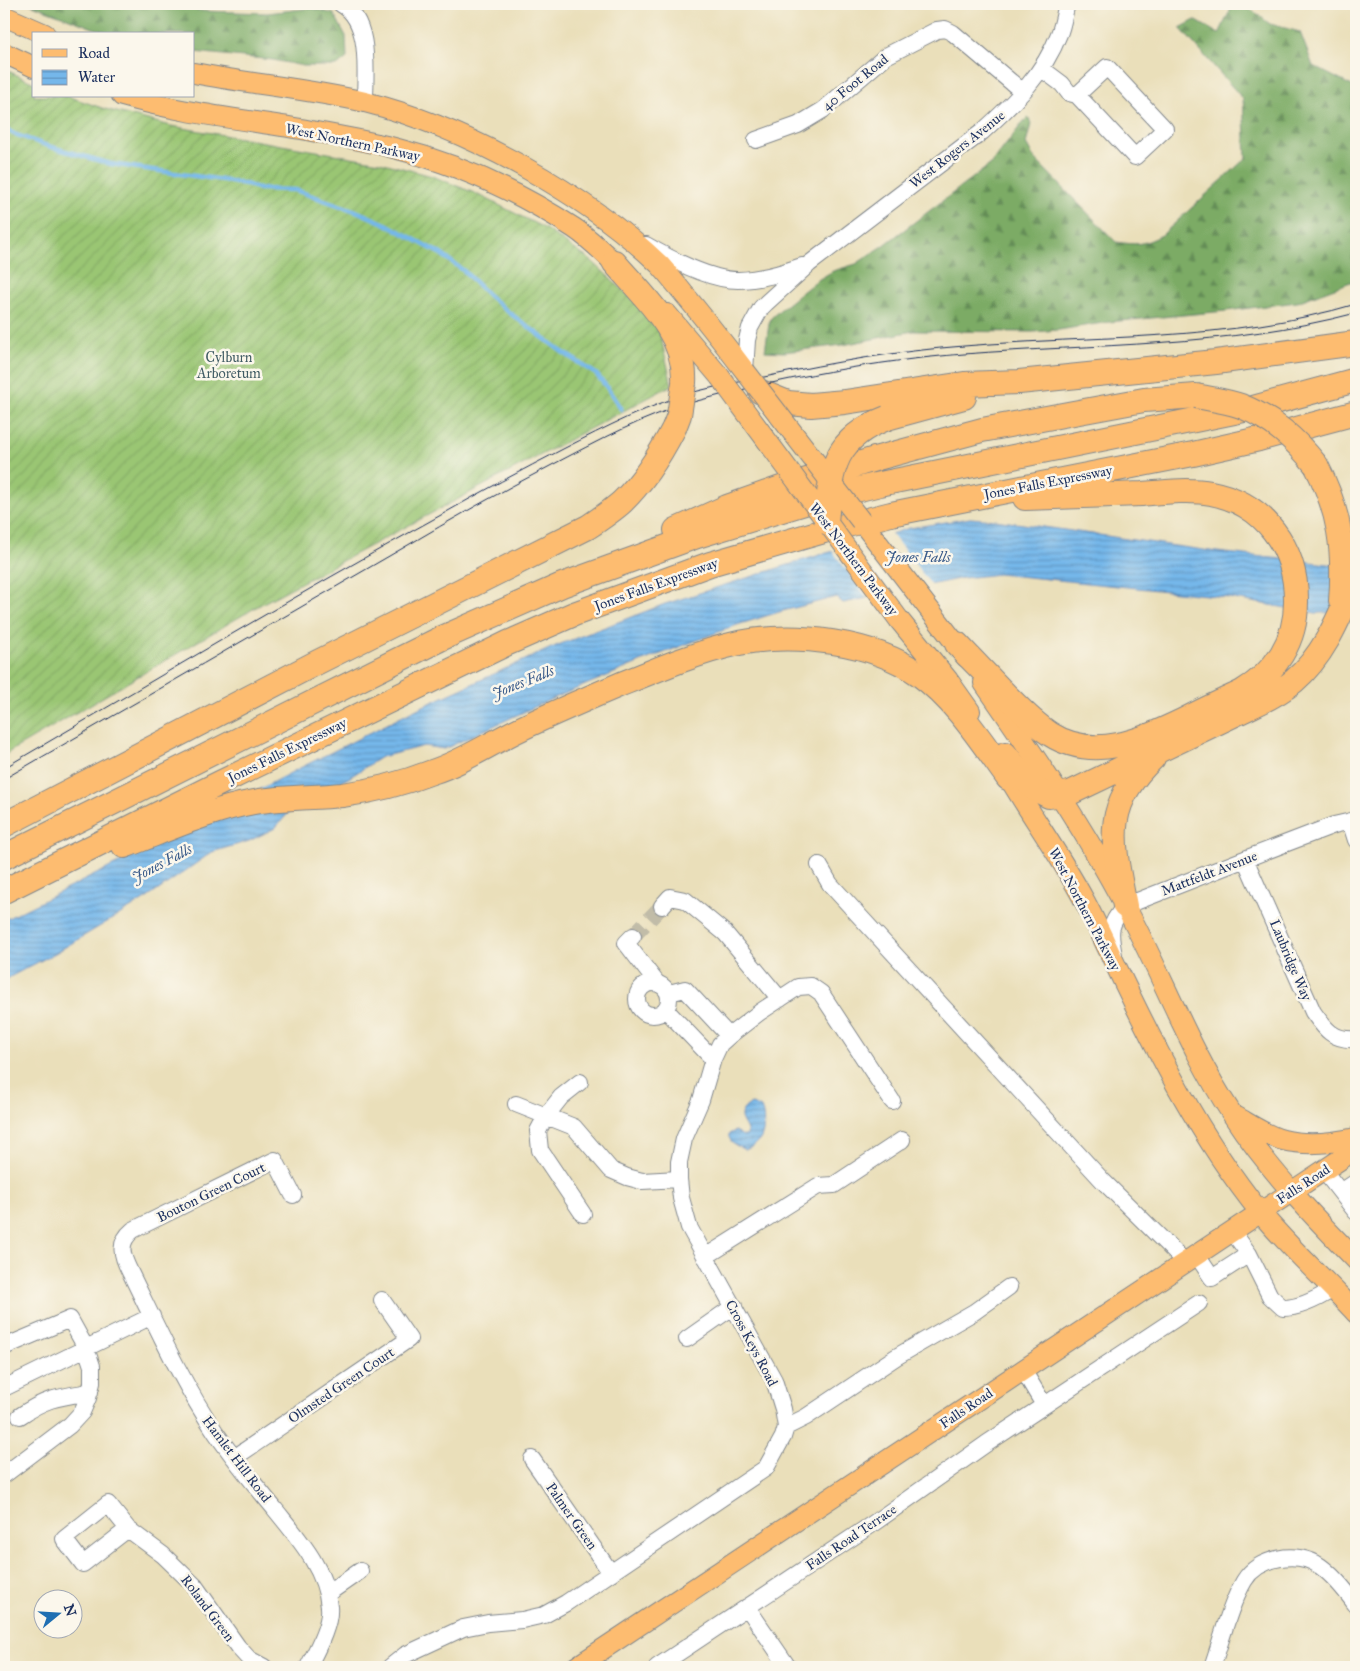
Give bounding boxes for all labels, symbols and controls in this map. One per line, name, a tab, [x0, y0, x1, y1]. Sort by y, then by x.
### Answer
legend	[32, 32, 195, 98]
text: Road	[78, 44, 110, 62]
street label: 40 Foot Road	[819, 51, 892, 114]
text: Water	[78, 68, 115, 86]
street label: West Rogers Avenue	[906, 107, 1008, 192]
street label: West Northern Parkway	[284, 120, 422, 165]
park label: Cylburn Arboretum	[196, 349, 261, 382]
street label: Jones Falls Expressway	[981, 462, 1114, 505]
street label: West Northern Parkway	[806, 500, 902, 619]
water label: Jones Falls	[884, 548, 951, 566]
street label: Jones Falls Expressway	[590, 554, 721, 616]
water label: Jones Falls	[489, 661, 557, 703]
street label: Jones Falls Expressway	[223, 714, 350, 788]
water label: Jones Falls	[128, 839, 196, 887]
street label: West Northern Parkway	[1045, 845, 1124, 974]
street label: Mattfeldt Avenue	[1159, 847, 1260, 900]
street label: Laubridge Way	[1266, 917, 1315, 1004]
street label: Bouton Green Court	[154, 1159, 268, 1226]
street label: Falls Road	[1273, 1161, 1333, 1208]
street label: Cross Keys Road	[722, 1297, 781, 1389]
street label: Olmsted Green Court	[285, 1344, 398, 1427]
street label: Falls Road	[937, 1385, 996, 1432]
street label: Hamlet Hill Road	[199, 1413, 275, 1506]
street label: Palmer Green	[542, 1480, 601, 1553]
street label: Falls Road Terrace	[803, 1501, 900, 1574]
street label: Roland Green	[177, 1572, 238, 1645]
north arrow	[32, 1588, 82, 1638]
text: N	[60, 1602, 80, 1619]

